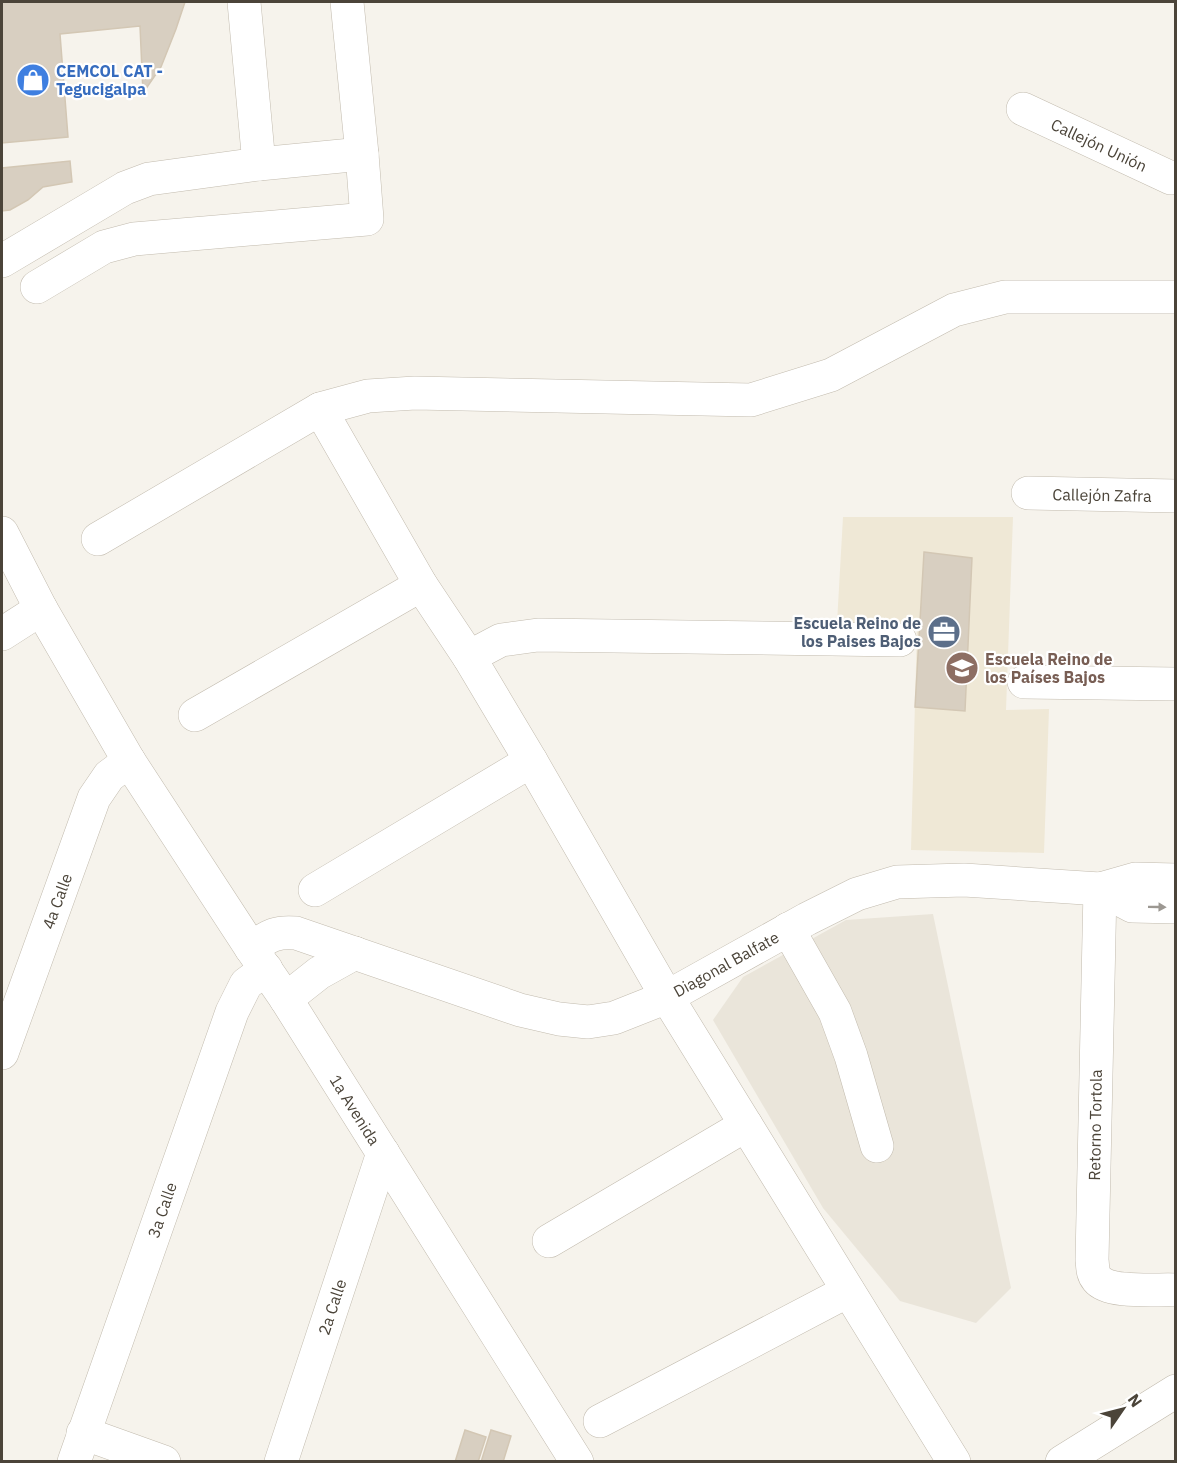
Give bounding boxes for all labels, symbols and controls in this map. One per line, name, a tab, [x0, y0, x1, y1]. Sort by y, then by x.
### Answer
place label: CEMCOL CAT - Tegucigalpa	[56, 61, 163, 99]
shop icon: CEMCOL CAT - Tegucigalpa	[15, 62, 51, 98]
street label: Callejón Unión	[1048, 114, 1150, 176]
street label: Callejón Zafra	[1052, 484, 1152, 506]
place label: Escuela Reino de los Paises Bajos	[794, 613, 921, 651]
office icon: Escuela Reino de los Paises Bajos	[926, 614, 962, 650]
place label: Escuela Reino de los Países Bajos	[985, 649, 1112, 687]
school or university icon: Escuela Reino de los Países Bajos	[944, 650, 980, 686]
street label: 4a Calle	[38, 870, 76, 932]
one-way arrow	[1147, 902, 1166, 912]
street label: Diagonal Balfate	[670, 927, 783, 1001]
street label: Retorno Tortola	[1084, 1069, 1106, 1181]
street label: 1a Avenida	[326, 1071, 385, 1149]
street label: 3a Calle	[143, 1179, 181, 1241]
street label: 2a Calle	[314, 1276, 351, 1338]
north arrow	[1093, 1379, 1153, 1439]
text: N	[1124, 1390, 1147, 1411]

